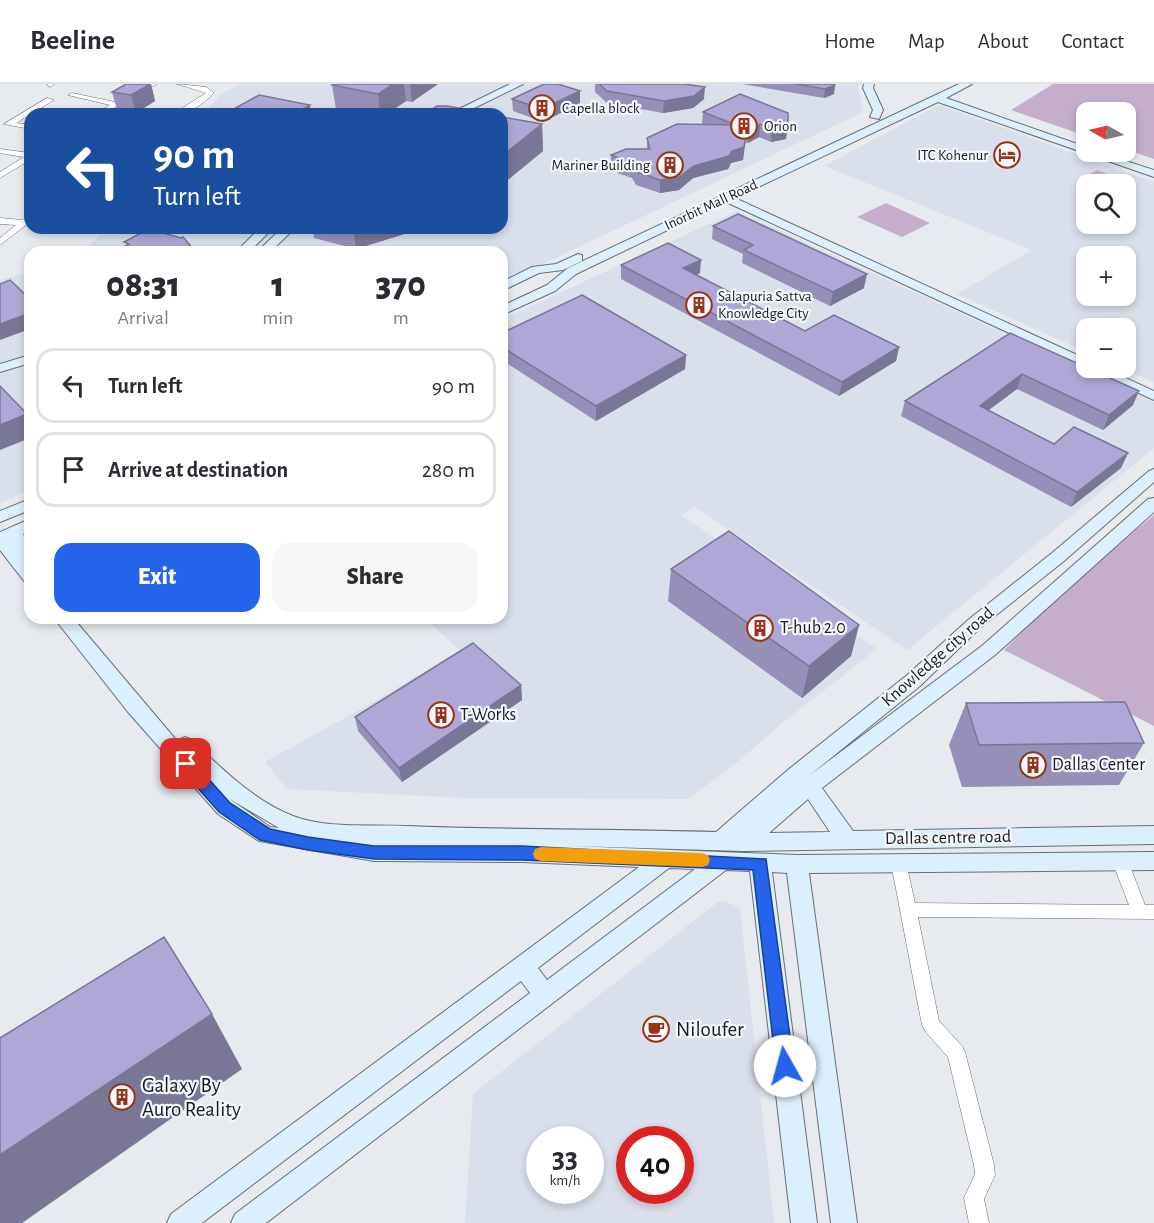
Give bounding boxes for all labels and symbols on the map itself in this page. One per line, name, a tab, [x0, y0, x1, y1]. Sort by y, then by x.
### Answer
building icon: Capella block	[527, 93, 557, 123]
place label: Capella block	[562, 101, 640, 116]
north arrow	[1076, 102, 1136, 162]
building icon: Orion	[729, 111, 759, 141]
place label: Orion	[764, 119, 797, 134]
hotel icon: ITC Kohenur	[992, 140, 1022, 170]
place label: ITC Kohenur	[917, 148, 988, 163]
building icon: Mariner Building	[655, 150, 685, 180]
place label: Mariner Building	[552, 158, 651, 173]
street label: Inorbit Mall Road	[662, 177, 760, 233]
place label: Salapuria Sattva Knowledge City	[718, 289, 812, 321]
building icon: Salapuria Sattva Knowledge City	[684, 290, 714, 320]
street label: Knowledge city road	[879, 604, 997, 710]
building icon: T-hub 2.0	[745, 613, 775, 643]
place label: T-hub 2.0	[780, 619, 846, 637]
building icon: T-Works	[426, 700, 456, 730]
place label: T-Works	[460, 706, 516, 724]
pin	[160, 738, 211, 789]
building icon: Dallas Center	[1018, 750, 1048, 780]
place label: Dallas Center	[1052, 756, 1145, 774]
street label: Dallas centre road	[885, 828, 1011, 848]
cafe icon: Niloufer	[641, 1014, 671, 1044]
place label: Niloufer	[676, 1019, 744, 1040]
position arrow	[753, 1034, 817, 1098]
place label: Galaxy By Auro Reality	[142, 1075, 241, 1120]
building icon: Galaxy By Auro Reality	[107, 1082, 137, 1112]
speed limit sign: 40	[616, 1126, 694, 1204]

